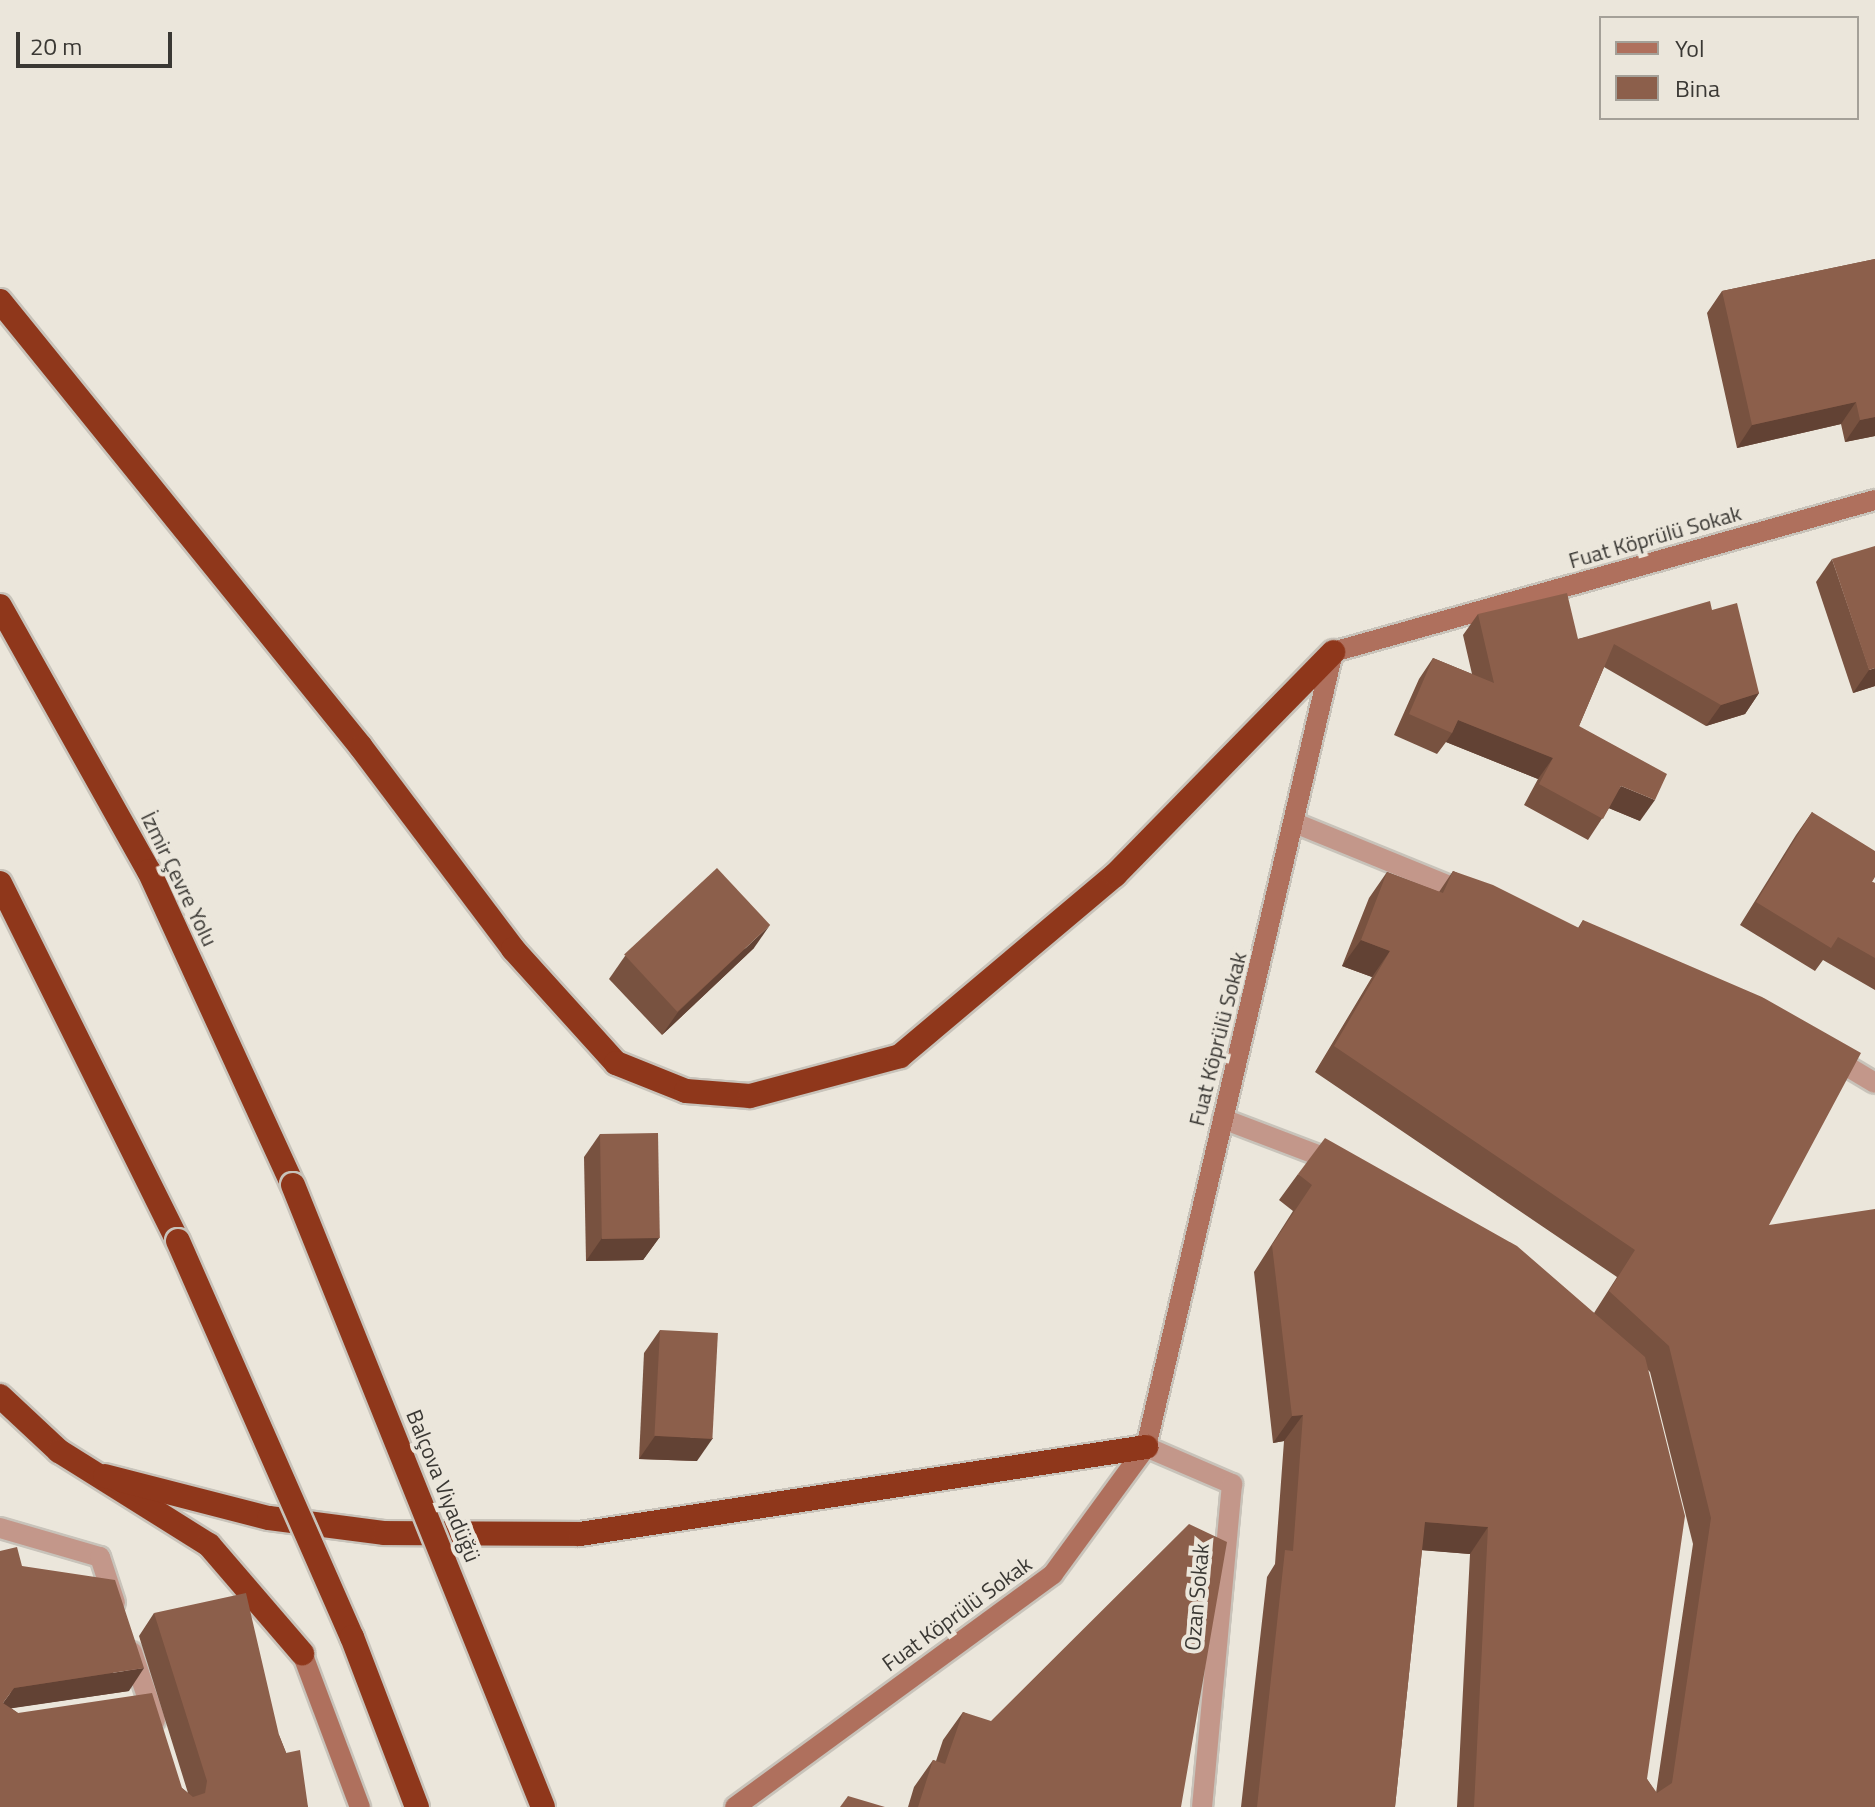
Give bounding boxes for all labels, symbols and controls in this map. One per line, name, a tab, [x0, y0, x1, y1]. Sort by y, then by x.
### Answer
scale bar	[20, 16, 176, 66]
legend	[1599, 16, 1859, 120]
text: 20 m	[30, 28, 82, 64]
text: Yol	[1675, 30, 1704, 66]
text: Bina	[1675, 70, 1720, 106]
street label: Fuat Köprülü Sokak	[1566, 500, 1744, 574]
street label: İzmir Çevre Yolu	[135, 807, 223, 951]
street label: Fuat Köprülü Sokak	[1184, 949, 1252, 1129]
street label: Balçova Viyadüğü	[400, 1406, 486, 1566]
street label: Ozan Sokak	[1179, 1542, 1215, 1652]
street label: Fuat Köprülü Sokak	[877, 1551, 1037, 1677]

